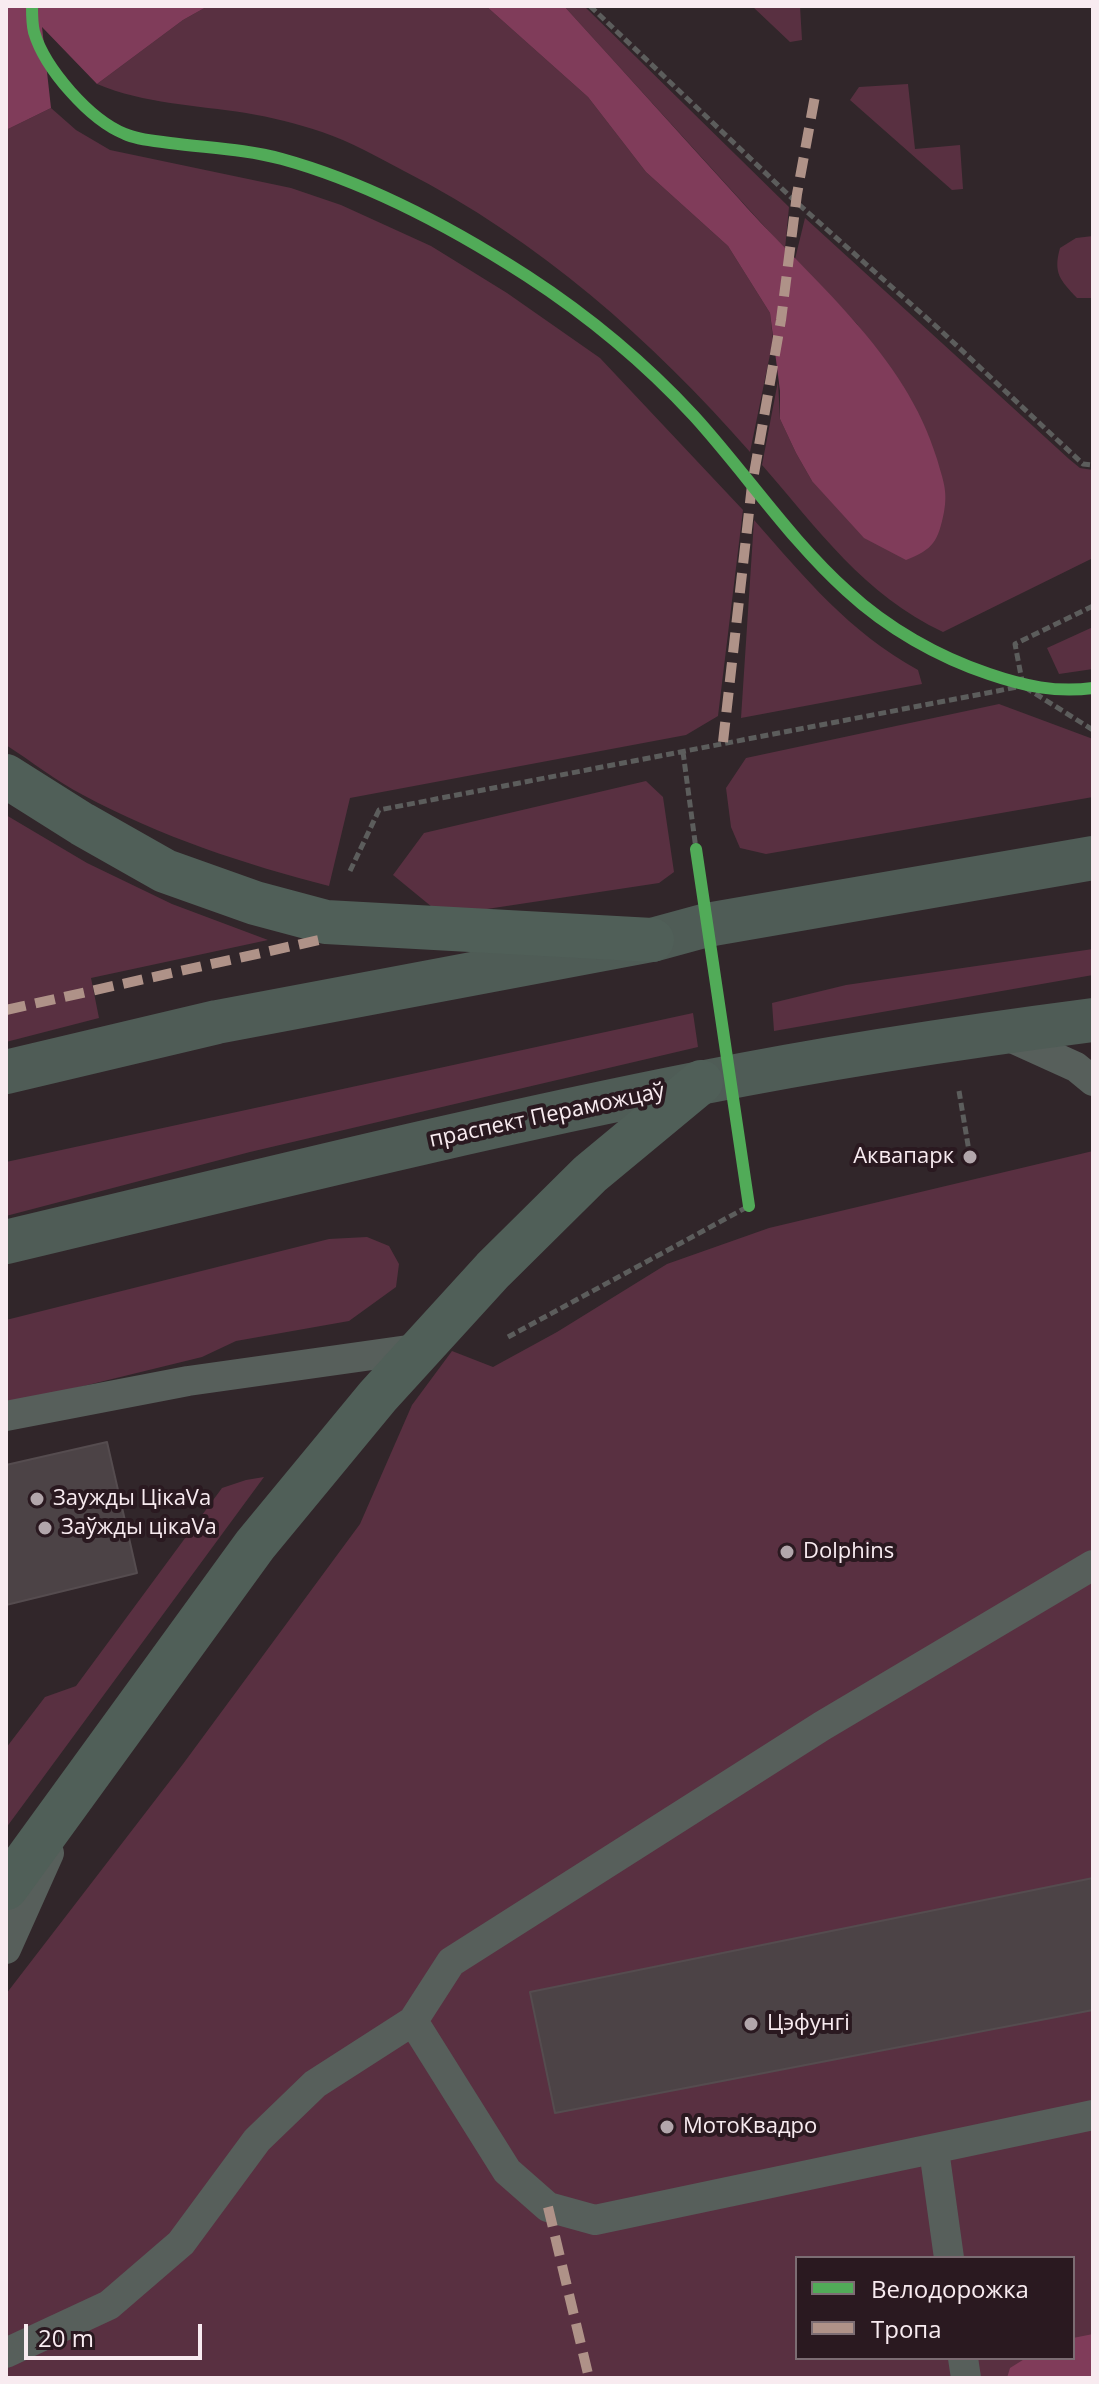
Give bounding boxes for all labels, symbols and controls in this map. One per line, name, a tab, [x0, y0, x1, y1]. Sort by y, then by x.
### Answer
street label: праспект Пераможцаў	[427, 1078, 667, 1154]
place label: Аквапарк	[853, 1144, 954, 1170]
marker: Аквапарк	[961, 1148, 979, 1166]
place label: Заужды ЦікаVа	[53, 1486, 211, 1512]
marker: Заужды ЦікаVа	[28, 1490, 46, 1508]
place label: Заўжды цікаVа	[61, 1515, 217, 1541]
marker: Заўжды цікаVа	[36, 1519, 54, 1537]
place label: Dolphins	[803, 1539, 894, 1565]
marker: Dolphins	[778, 1543, 796, 1561]
place label: Цэфунгі	[767, 2011, 850, 2037]
marker: Цэфунгі	[742, 2015, 760, 2033]
place label: МотоКвадро	[683, 2114, 817, 2140]
marker: МотоКвадро	[658, 2118, 676, 2136]
legend	[795, 2256, 1075, 2360]
text: Велодорожка	[871, 2272, 1029, 2305]
scale bar	[28, 2308, 206, 2358]
text: Тропа	[871, 2312, 942, 2345]
text: 20 m	[38, 2321, 94, 2354]

